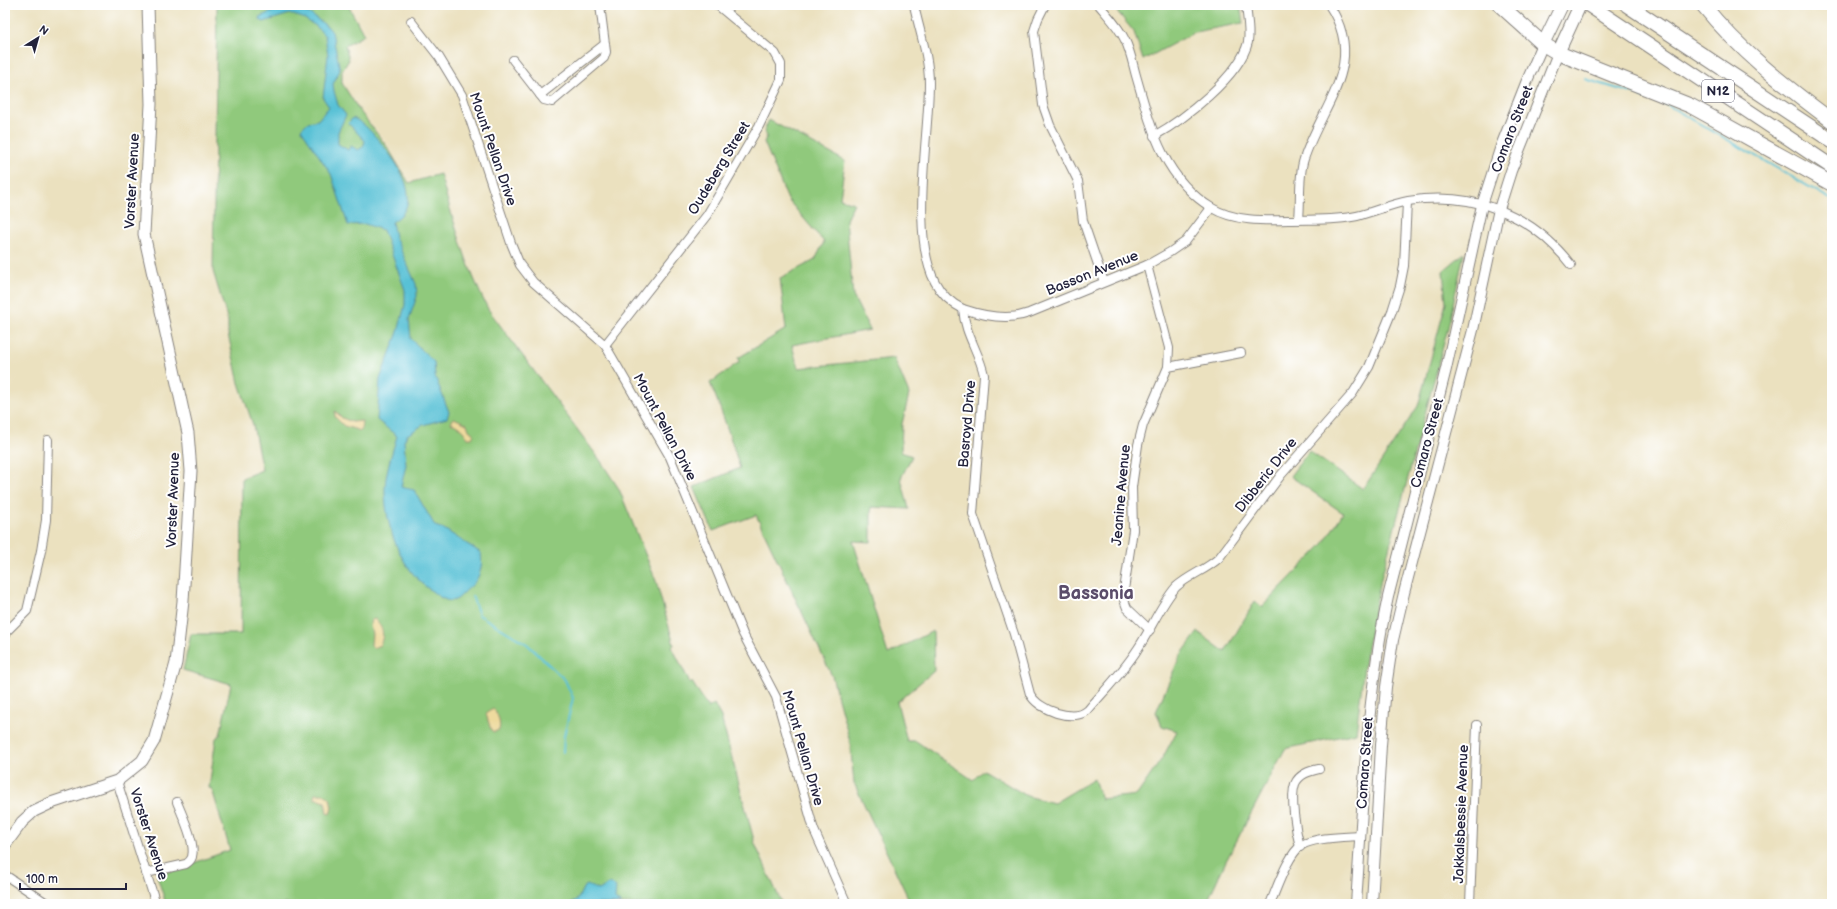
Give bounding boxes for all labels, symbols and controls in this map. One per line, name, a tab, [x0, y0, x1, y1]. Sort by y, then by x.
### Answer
north arrow	[18, 18, 58, 58]
text: N	[37, 23, 51, 38]
road number: N12	[1702, 80, 1734, 102]
street label: Comaro Street	[1488, 82, 1537, 175]
street label: Mount Pellan Drive	[466, 90, 520, 208]
street label: Oudeberg Street	[684, 118, 754, 218]
street label: Vorster Avenue	[121, 133, 143, 229]
street label: Basson Avenue	[1043, 247, 1141, 299]
street label: Mount Pellan Drive	[630, 371, 700, 483]
street label: Basroyd Drive	[955, 380, 979, 468]
street label: Comaro Street	[1407, 396, 1447, 490]
street label: Dibberic Drive	[1232, 434, 1300, 516]
street label: Jeanine Avenue	[1108, 444, 1134, 546]
street label: Vorster Avenue	[163, 452, 183, 548]
district label: Bassonia	[1058, 583, 1134, 604]
street label: Mount Pellan Drive	[778, 689, 828, 807]
street label: Comaro Street	[1353, 716, 1377, 810]
street label: Jakkalsbessie Avenue	[1450, 744, 1472, 884]
street label: Vorster Avenue	[126, 786, 172, 882]
scale bar	[20, 865, 126, 891]
text: 100 m	[26, 872, 58, 887]

